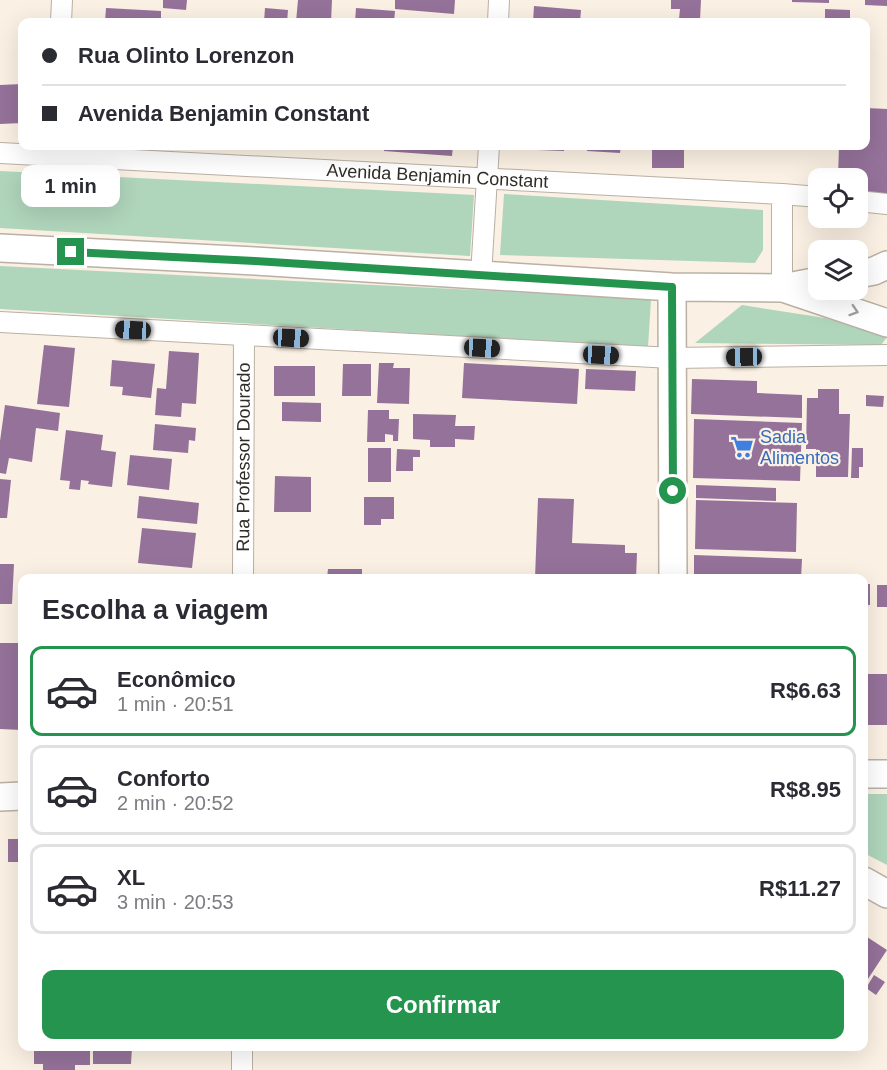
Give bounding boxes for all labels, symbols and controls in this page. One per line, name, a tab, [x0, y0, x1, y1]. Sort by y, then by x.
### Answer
text: Rua Olinto Lorenzon	[78, 43, 294, 68]
text: Avenida Benjamin Constant	[78, 101, 369, 126]
street label: Avenida Benjamin Constant	[326, 160, 549, 192]
callout: 1 min	[22, 165, 121, 207]
map controls	[808, 168, 868, 300]
button: locate	[808, 168, 868, 228]
text: 1 min	[44, 175, 97, 197]
route end	[57, 238, 84, 265]
button: layers	[808, 240, 868, 300]
one-way arrow	[848, 304, 859, 316]
car	[115, 320, 151, 340]
car	[273, 328, 309, 348]
car	[464, 338, 500, 358]
car	[583, 345, 619, 365]
car	[726, 348, 762, 366]
street label: Rua Professor Dourado	[233, 362, 254, 552]
place label: Sadia Alimentos	[760, 427, 839, 468]
supermarket icon: Sadia Alimentos	[729, 434, 755, 460]
route start	[659, 477, 686, 504]
text: Escolha a viagem	[42, 595, 269, 625]
icon: car	[45, 664, 99, 718]
text: Econômico	[117, 667, 236, 692]
text: R$6.63	[770, 678, 841, 703]
text: 1 min · 20:51	[117, 693, 234, 715]
icon: car	[45, 763, 99, 817]
text: Conforto	[117, 766, 210, 791]
text: R$8.95	[770, 777, 841, 802]
text: 2 min · 20:52	[117, 792, 234, 814]
icon: car	[45, 862, 99, 916]
text: XL	[117, 865, 145, 890]
text: R$11.27	[759, 876, 841, 901]
text: 3 min · 20:53	[117, 891, 234, 913]
button: Confirmar	[42, 970, 844, 1039]

